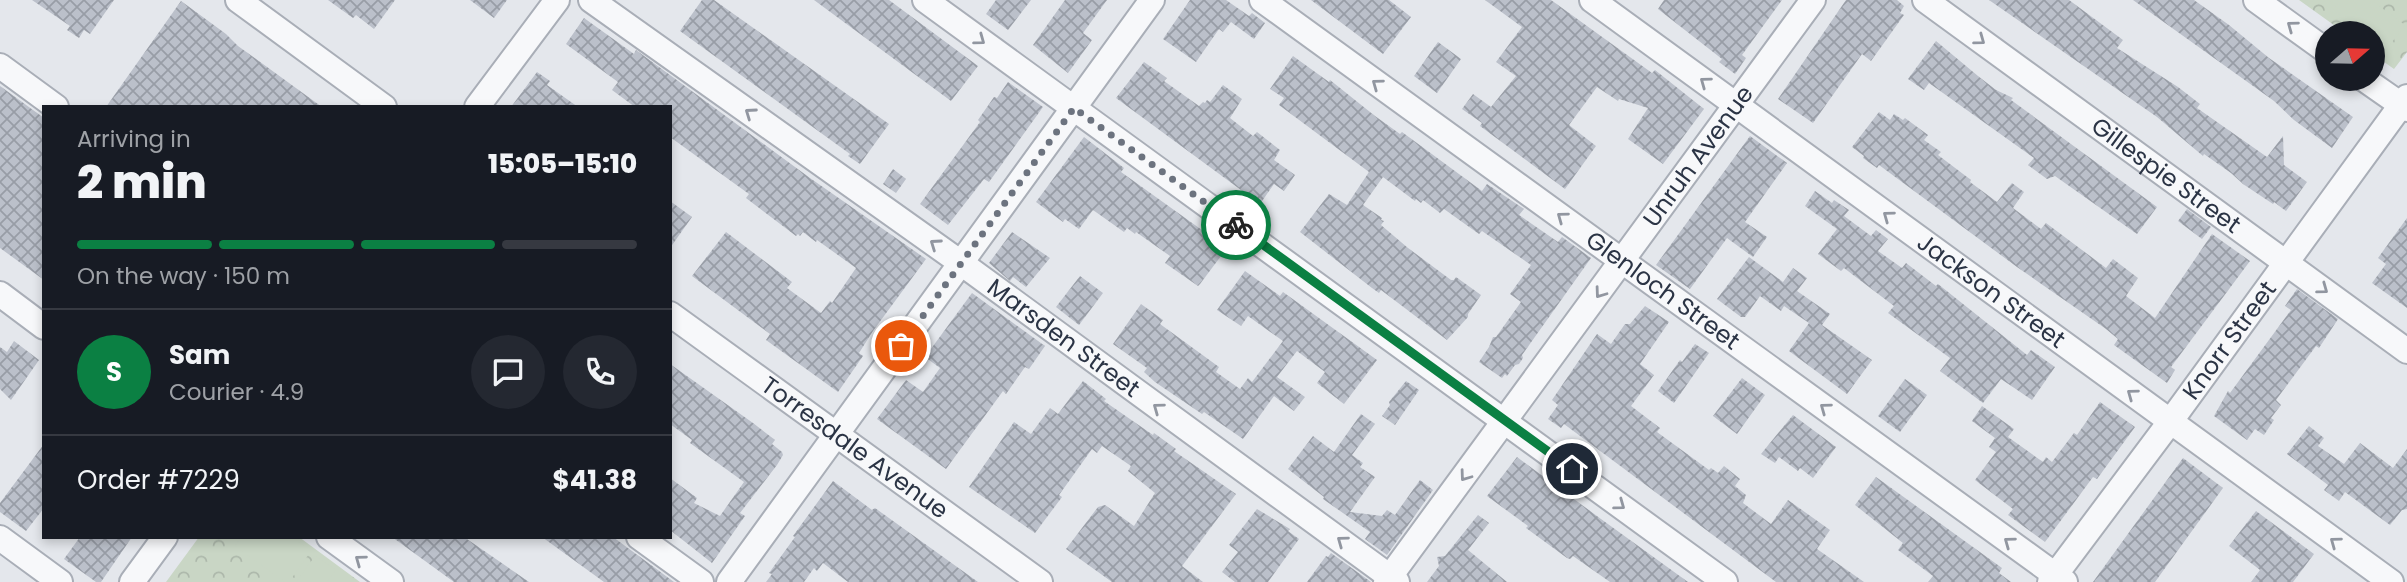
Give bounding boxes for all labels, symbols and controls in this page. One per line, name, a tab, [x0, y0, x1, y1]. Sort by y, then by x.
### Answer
north arrow	[2315, 21, 2385, 91]
map controls	[2315, 21, 2385, 91]
one-way arrow	[2287, 22, 2300, 34]
one-way arrow	[972, 32, 985, 44]
one-way arrow	[1972, 32, 1985, 44]
one-way arrow	[1700, 78, 1713, 90]
street label: Unruh Avenue	[1635, 79, 1761, 233]
one-way arrow	[1373, 80, 1385, 92]
one-way arrow	[745, 109, 758, 121]
street label: Gillespie Street	[2085, 109, 2248, 241]
text: Arriving in	[77, 123, 191, 155]
text: 15:05–15:10	[488, 146, 637, 182]
text: 2 min	[77, 150, 207, 214]
courier	[1201, 190, 1271, 260]
icon: bike	[1217, 206, 1255, 244]
one-way arrow	[1883, 212, 1896, 225]
one-way arrow	[1557, 213, 1570, 225]
street label: Glenloch Street	[1579, 223, 1747, 357]
street label: Jackson Street	[1911, 225, 2072, 356]
one-way arrow	[930, 240, 943, 253]
text: On the way · 150 m	[77, 260, 290, 292]
street label: Marsden Street	[981, 271, 1147, 405]
street label: Knorr Street	[2175, 274, 2284, 406]
one-way arrow	[2315, 281, 2328, 294]
one-way arrow	[1596, 285, 1608, 298]
pin	[871, 316, 931, 376]
icon: bag	[882, 327, 920, 365]
button: chat	[471, 335, 545, 409]
button: phone	[563, 335, 637, 409]
text: Sam	[169, 337, 230, 373]
text: S	[106, 354, 122, 390]
street label: Torresdale Avenue	[755, 368, 955, 526]
text: Courier · 4.9	[169, 376, 304, 408]
one-way arrow	[2127, 390, 2140, 402]
one-way arrow	[1153, 404, 1166, 416]
one-way arrow	[1820, 404, 1833, 416]
pin	[1542, 439, 1602, 499]
icon: home	[1553, 450, 1591, 488]
text: Order #7229	[77, 462, 240, 498]
text: $41.38	[553, 462, 637, 498]
one-way arrow	[1461, 468, 1474, 481]
one-way arrow	[1612, 497, 1625, 509]
one-way arrow	[1338, 537, 1350, 550]
one-way arrow	[2005, 538, 2017, 550]
one-way arrow	[2331, 538, 2343, 550]
one-way arrow	[355, 555, 368, 568]

